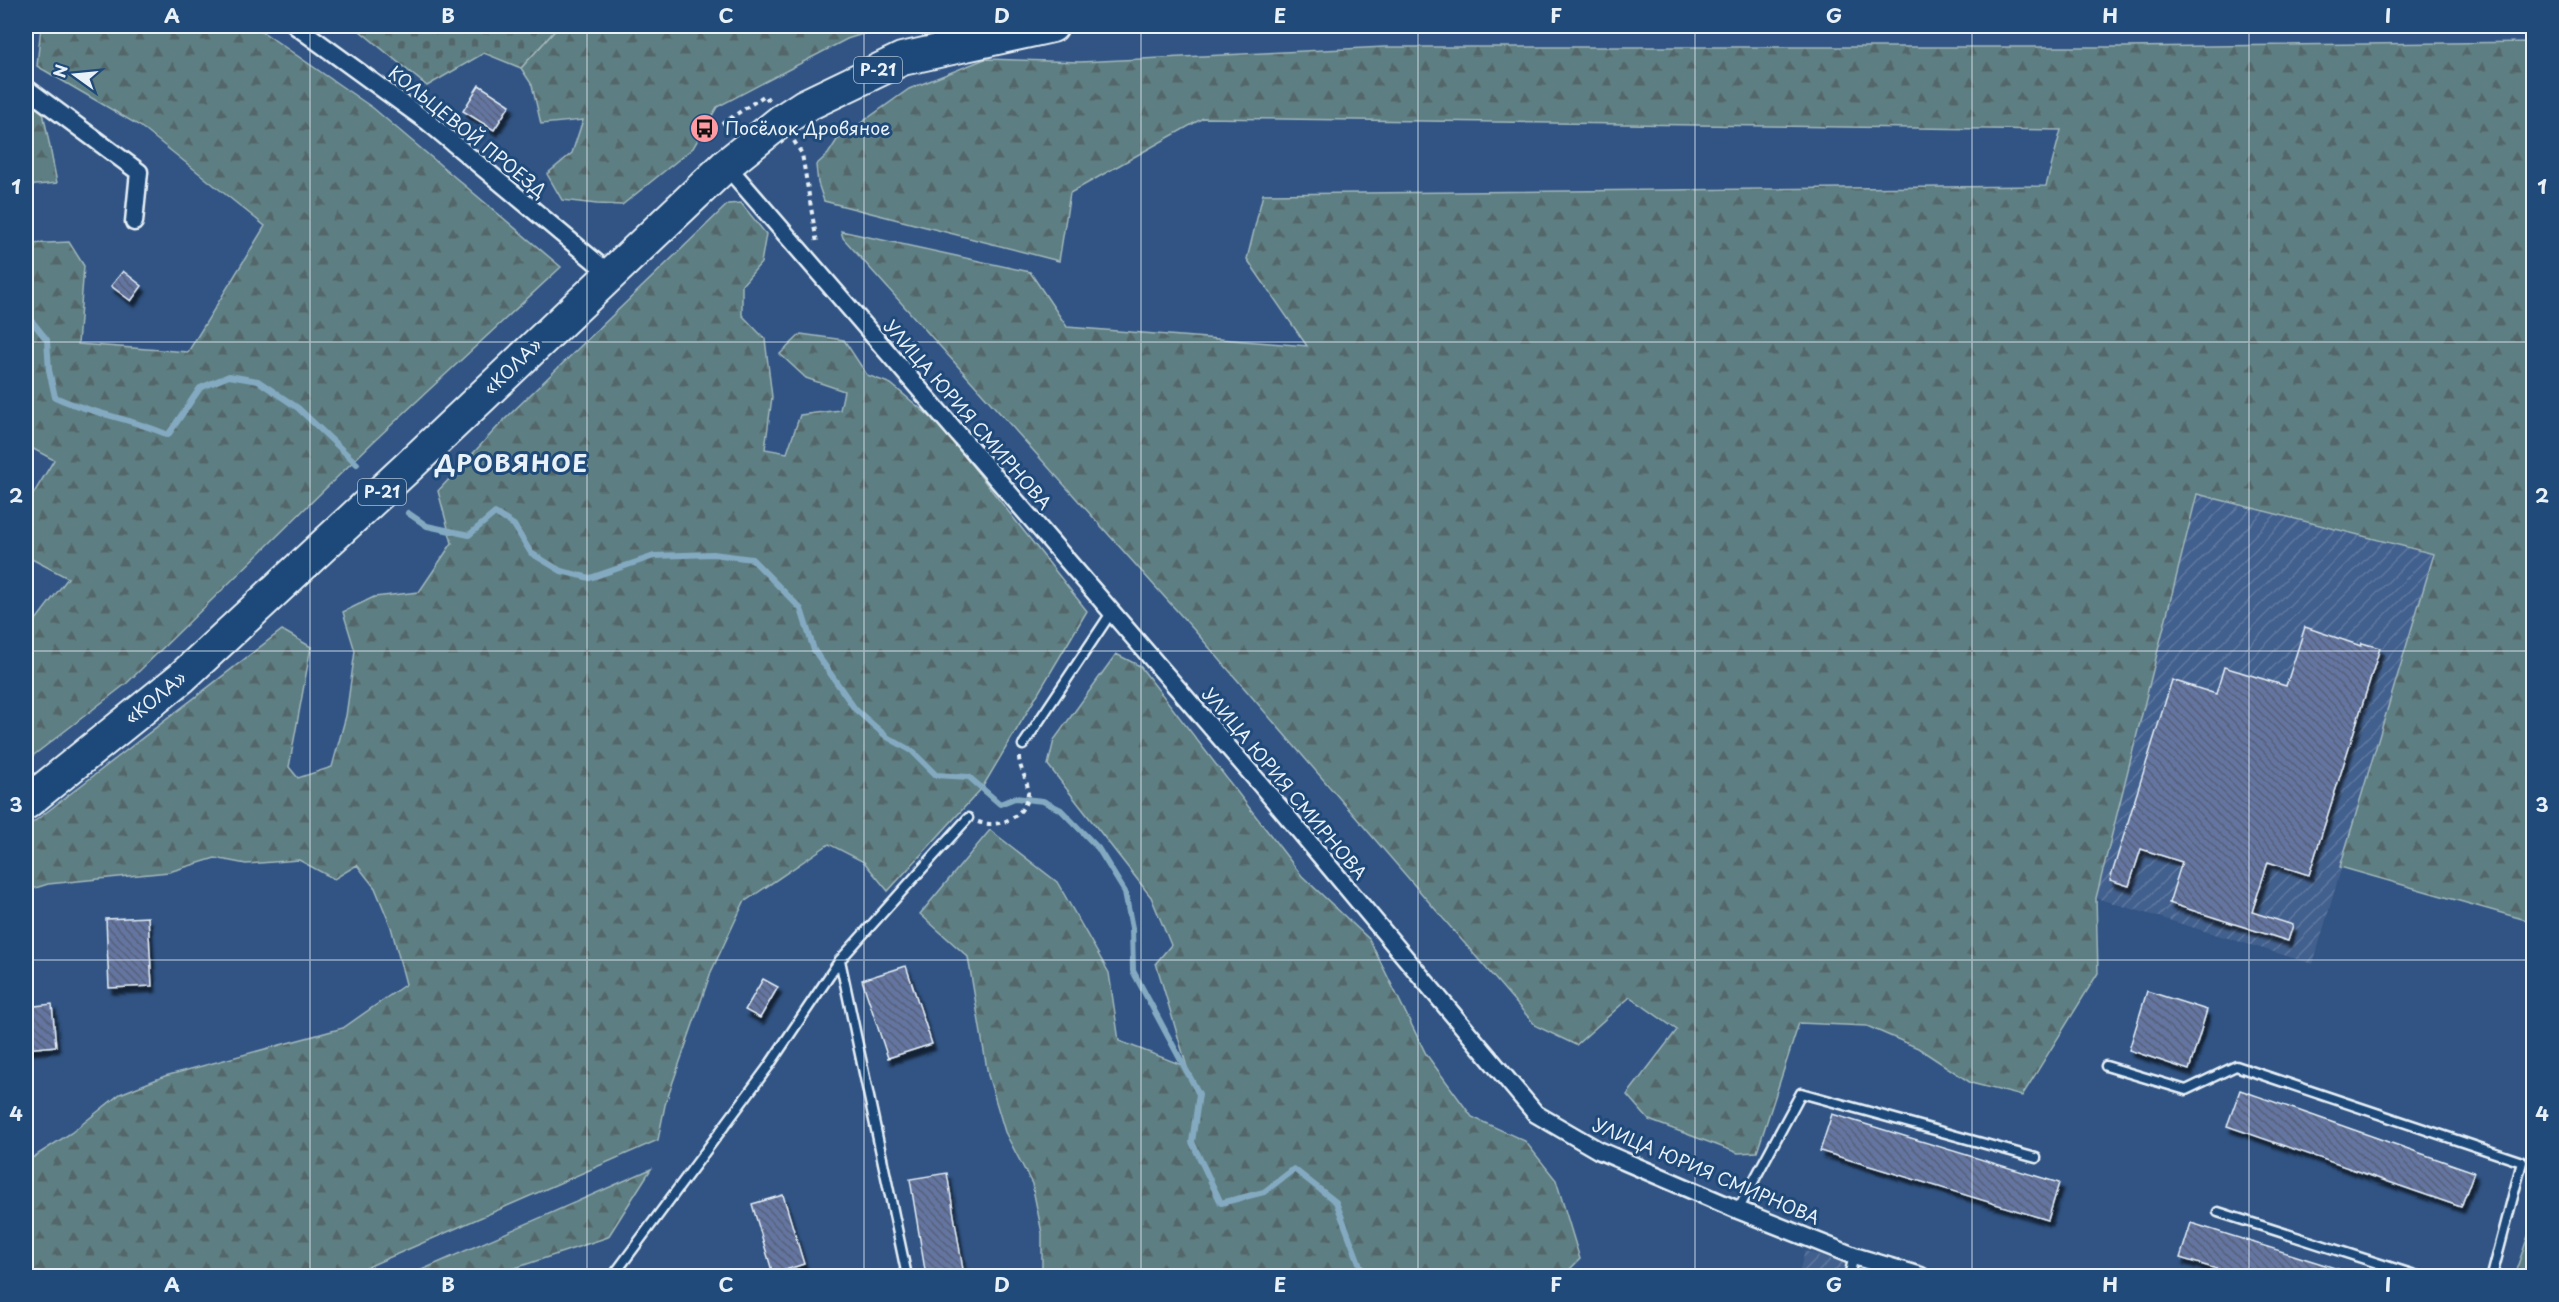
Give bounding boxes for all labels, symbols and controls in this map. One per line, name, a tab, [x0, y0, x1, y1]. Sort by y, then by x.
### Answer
text: A	[164, 0, 180, 30]
text: B	[441, 0, 455, 30]
text: C	[718, 0, 734, 30]
text: D	[994, 0, 1010, 30]
text: E	[1274, 0, 1286, 30]
text: F	[1550, 0, 1562, 30]
text: G	[1826, 0, 1842, 30]
text: H	[2102, 0, 2118, 30]
text: I	[2385, 0, 2391, 30]
north arrow	[45, 45, 105, 105]
road number: Р-21	[854, 57, 902, 83]
street label: КОЛЬЦЕВОЙ ПРОЕЗД	[383, 59, 553, 203]
text: N	[46, 62, 73, 80]
bus stop icon: Посёлок Дровяное	[688, 113, 720, 145]
place label: Посёлок Дровяное	[725, 114, 890, 141]
text: 1	[11, 171, 21, 201]
text: 1	[2537, 171, 2547, 201]
street label: УЛИЦА ЮРИЯ СМИРНОВА	[878, 313, 1058, 515]
street label: «КОЛА»	[477, 331, 547, 401]
district label: ДРОВЯНОЕ	[434, 444, 589, 480]
road number: Р-21	[358, 479, 406, 505]
text: 2	[9, 480, 23, 510]
text: 2	[2535, 480, 2549, 510]
street label: «КОЛА»	[118, 664, 192, 730]
street label: УЛИЦА ЮРИЯ СМИРНОВА	[1196, 681, 1374, 885]
text: 3	[9, 789, 23, 819]
text: 3	[2535, 789, 2549, 819]
text: 4	[9, 1098, 23, 1128]
text: 4	[2535, 1098, 2549, 1128]
street label: УЛИЦА ЮРИЯ СМИРНОВА	[1589, 1111, 1824, 1231]
text: A	[164, 1269, 180, 1299]
text: B	[441, 1269, 455, 1299]
text: C	[718, 1269, 734, 1299]
text: D	[994, 1269, 1010, 1299]
text: E	[1274, 1269, 1286, 1299]
text: F	[1550, 1269, 1562, 1299]
text: G	[1826, 1269, 1842, 1299]
text: H	[2102, 1269, 2118, 1299]
text: I	[2385, 1269, 2391, 1299]

